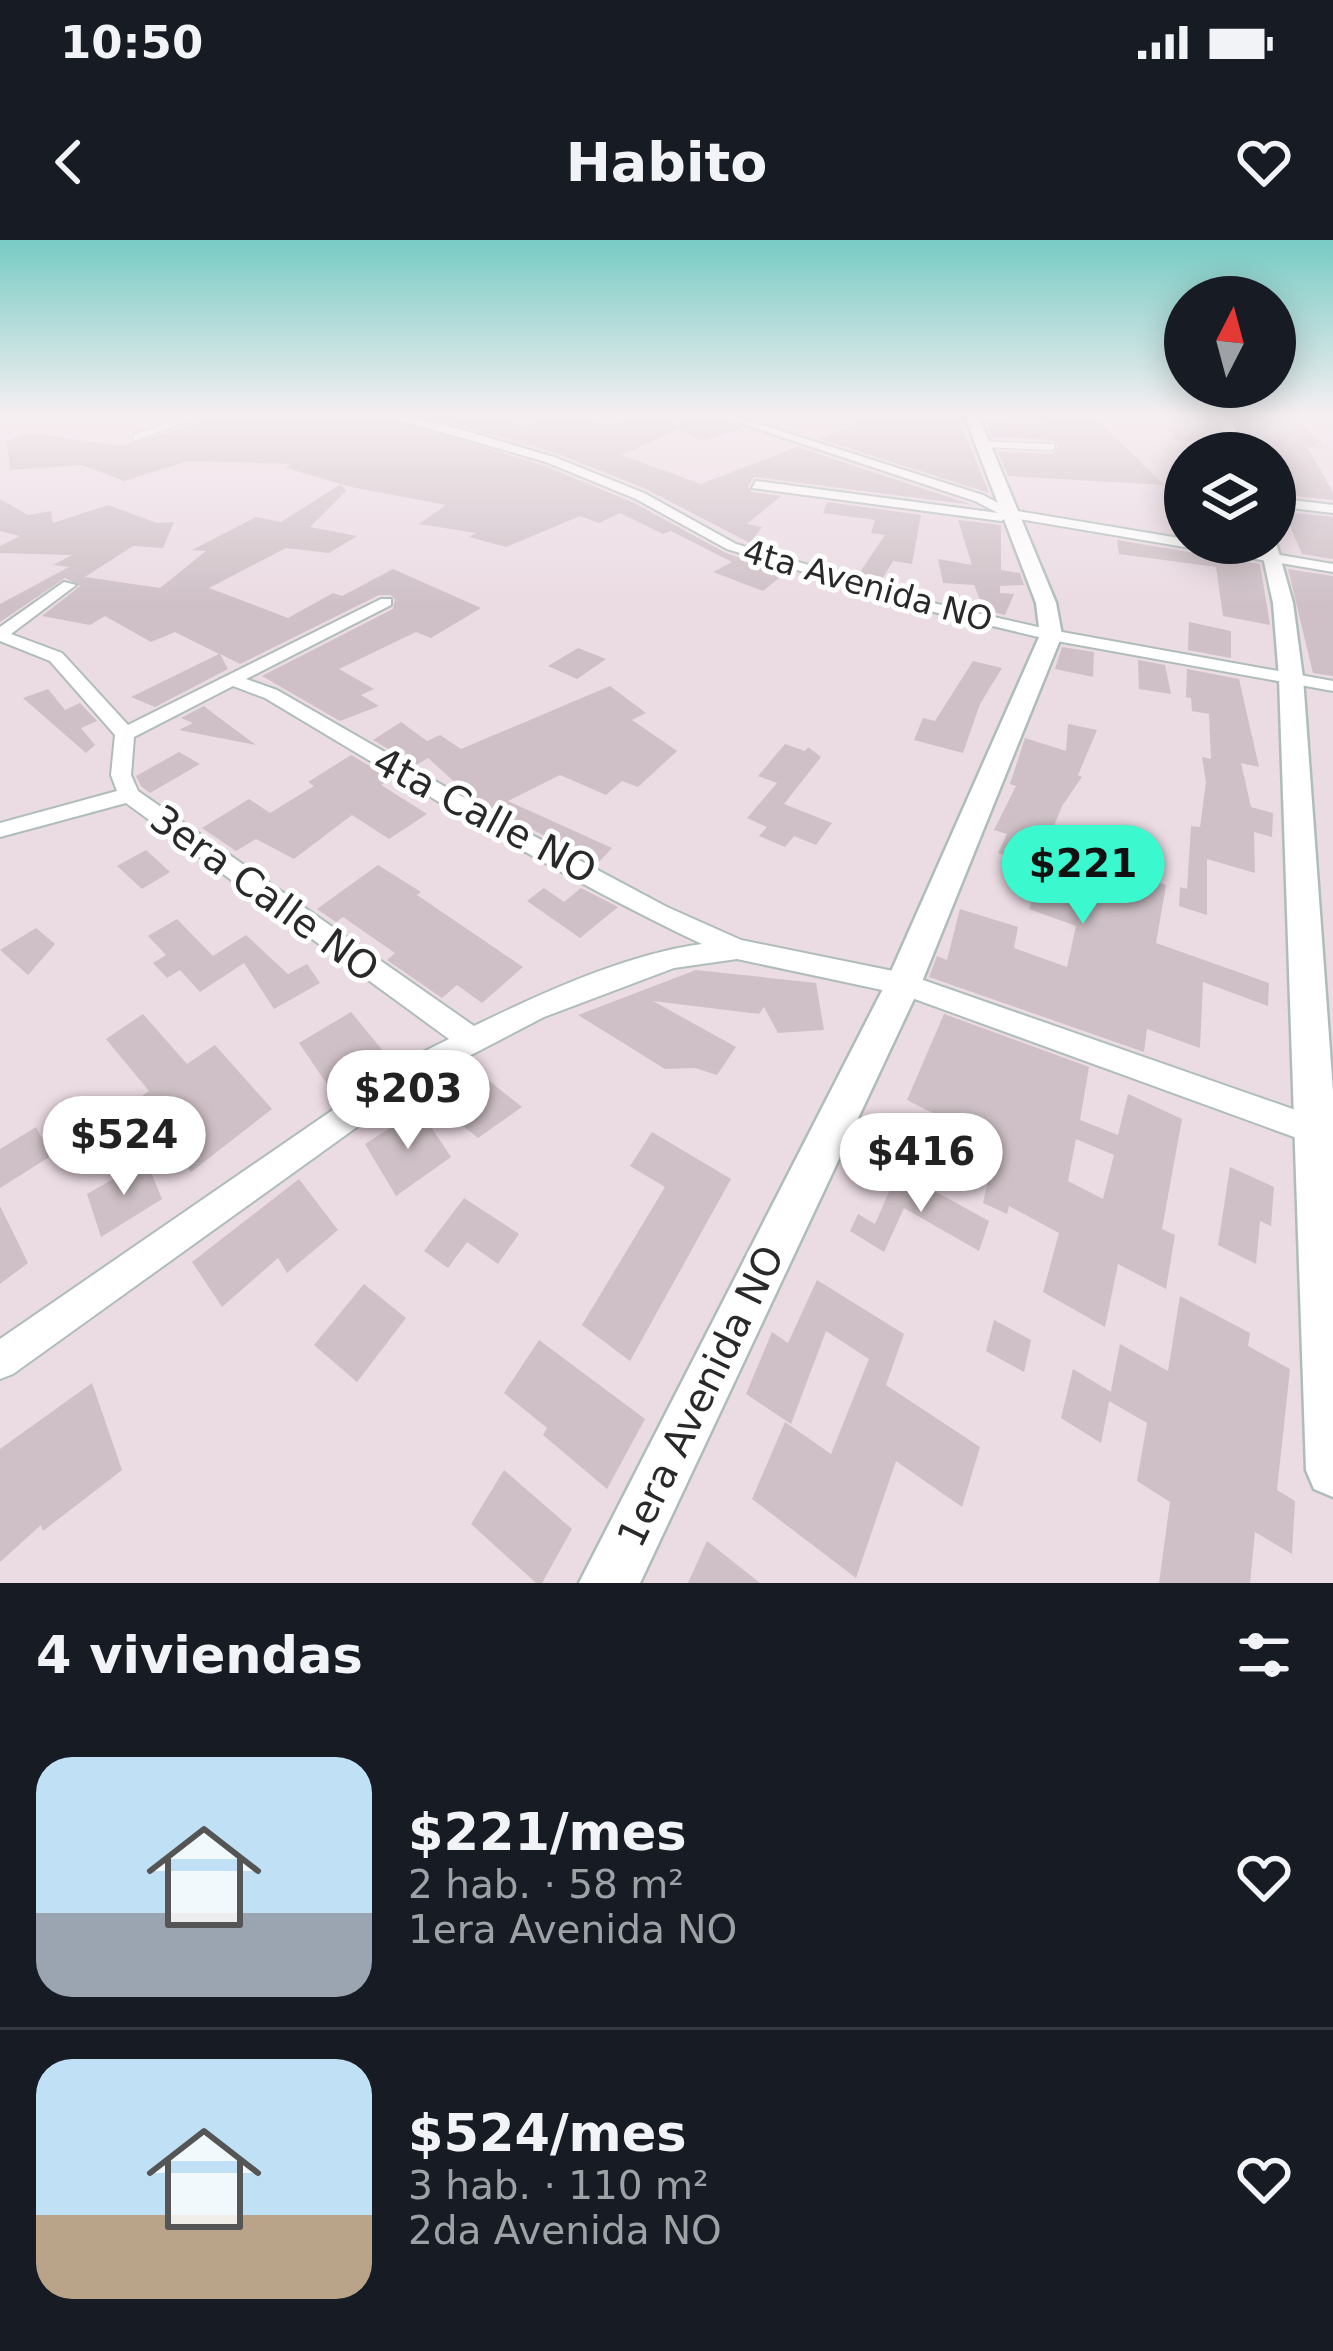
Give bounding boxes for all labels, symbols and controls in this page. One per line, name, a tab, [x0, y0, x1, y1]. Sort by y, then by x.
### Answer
text: 10:50	[60, 16, 203, 69]
icon: back	[36, 129, 102, 195]
icon: heart	[1231, 129, 1297, 195]
text: Habito	[566, 131, 767, 194]
north arrow	[1164, 276, 1296, 408]
map controls	[1164, 276, 1296, 564]
button: layers	[1164, 432, 1296, 564]
street label: 4ta Avenida NO	[739, 531, 997, 640]
street label: 4ta Calle NO	[366, 738, 604, 893]
street label: 3era Calle NO	[142, 796, 387, 991]
pin: $221	[1012, 825, 1154, 927]
text: $221	[1029, 841, 1137, 886]
pin: $203	[337, 1050, 479, 1152]
text: $203	[354, 1066, 462, 1111]
pin: $524	[53, 1096, 195, 1198]
text: $524	[70, 1112, 178, 1157]
pin: $416	[850, 1113, 992, 1215]
text: $416	[867, 1129, 975, 1174]
street label: 1era Avenida NO	[608, 1238, 793, 1554]
icon: filters	[1231, 1622, 1297, 1688]
text: 4 viviendas	[36, 1626, 363, 1685]
text: $221/mes	[408, 1803, 687, 1862]
icon: home	[132, 1805, 276, 1949]
icon: heart	[1231, 1844, 1297, 1910]
text: 2 hab. · 58 m²	[408, 1862, 684, 1907]
text: 1era Avenida NO	[408, 1907, 737, 1952]
text: $524/mes	[408, 2104, 687, 2163]
icon: home	[132, 2107, 276, 2251]
icon: heart	[1231, 2146, 1297, 2212]
text: 3 hab. · 110 m²	[408, 2163, 709, 2208]
text: 2da Avenida NO	[408, 2208, 722, 2253]

